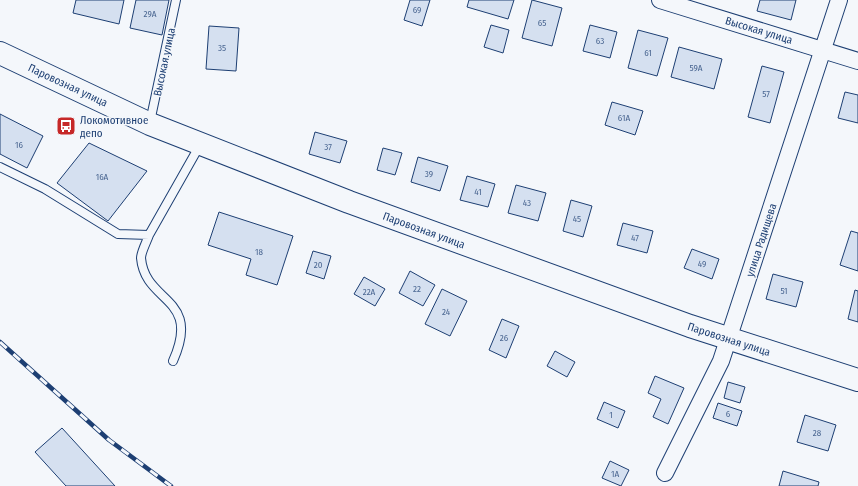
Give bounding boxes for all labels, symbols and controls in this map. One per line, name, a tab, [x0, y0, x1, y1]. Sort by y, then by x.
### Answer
house number: 69	[413, 5, 421, 15]
house number: 29А	[144, 9, 157, 19]
street label: Высокая улица	[724, 14, 794, 47]
house number: 65	[538, 18, 546, 28]
street label: Высокая улица	[151, 27, 178, 97]
house number: 63	[596, 36, 604, 46]
house number: 35	[218, 43, 226, 53]
house number: 61	[644, 48, 652, 58]
street label: Паровозная улица	[26, 61, 110, 110]
house number: 59А	[689, 63, 703, 73]
house number: 57	[762, 89, 770, 99]
house number: 61А	[618, 113, 630, 123]
place label: Локомотивное депо	[80, 114, 148, 140]
bus stop icon: Локомотивное депо	[55, 115, 77, 137]
house number: 16	[15, 140, 24, 150]
house number: 37	[324, 142, 332, 152]
house number: 39	[425, 169, 433, 179]
house number: 16А	[96, 172, 109, 182]
house number: 41	[474, 187, 482, 197]
house number: 43	[523, 198, 531, 208]
street label: улица Радищева	[744, 202, 779, 278]
street label: Паровозная улица	[381, 210, 467, 251]
house number: 45	[573, 214, 581, 224]
house number: 47	[631, 233, 639, 243]
house number: 18	[255, 247, 264, 257]
house number: 49	[698, 259, 706, 269]
house number: 20	[314, 260, 323, 270]
house number: 22	[413, 284, 421, 294]
house number: 51	[780, 286, 788, 296]
house number: 22А	[363, 287, 376, 297]
house number: 24	[442, 307, 451, 317]
street label: Паровозная улица	[686, 320, 772, 359]
house number: 26	[500, 333, 509, 343]
house number: 6	[726, 409, 731, 419]
house number: 1	[609, 410, 613, 420]
house number: 28	[813, 428, 822, 438]
house number: 1А	[611, 469, 619, 479]

